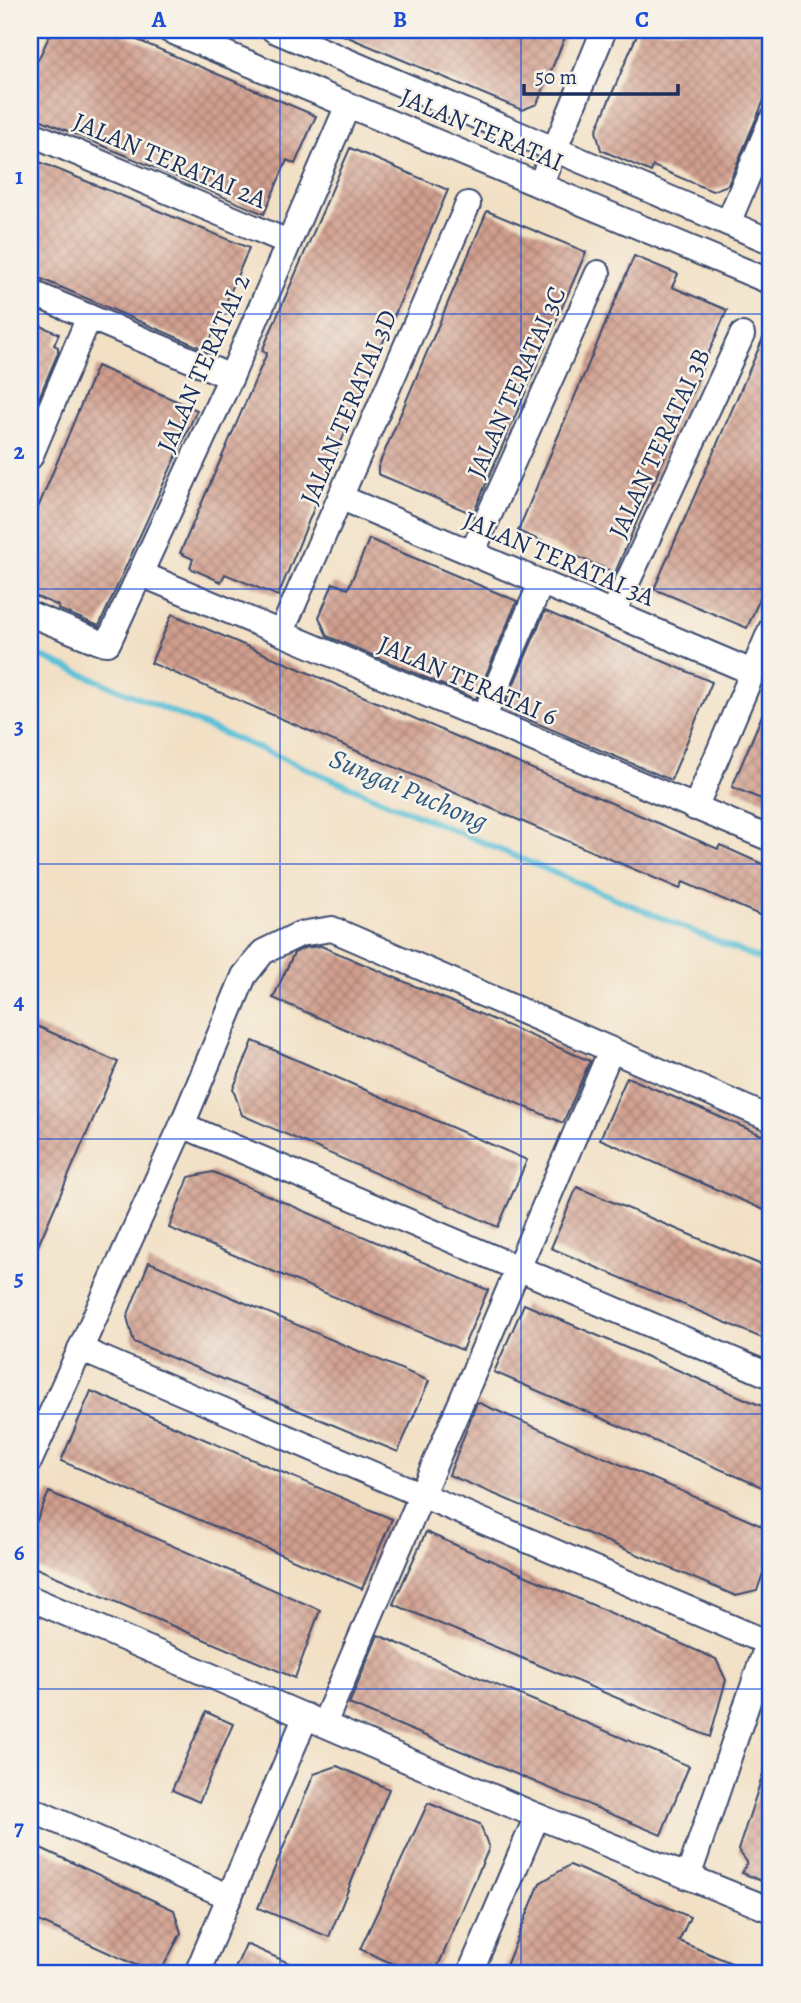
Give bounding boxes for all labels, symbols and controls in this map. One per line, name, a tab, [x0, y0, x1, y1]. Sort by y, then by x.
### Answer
text: A	[151, 4, 167, 35]
text: B	[393, 4, 407, 35]
text: C	[635, 4, 649, 35]
scale bar	[524, 52, 678, 96]
text: 50 m	[535, 63, 577, 91]
street label: JALAN TERATAI	[395, 79, 569, 180]
street label: JALAN TERATAI 2A	[68, 104, 273, 217]
text: 1	[15, 161, 23, 192]
street label: JALAN TERATAI 2	[148, 268, 258, 458]
street label: JALAN TERATAI 3C	[458, 281, 574, 484]
street label: JALAN TERATAI 3D	[292, 304, 405, 510]
street label: JALAN TERATAI 3B	[600, 343, 719, 544]
text: 2	[13, 436, 25, 467]
street label: JALAN TERATAI 3A	[457, 502, 661, 615]
street label: JALAN TERATAI 6	[373, 627, 563, 734]
text: 3	[14, 711, 24, 742]
water label: Sungai Puchong	[324, 739, 494, 841]
text: 4	[14, 986, 25, 1017]
text: 5	[14, 1262, 24, 1293]
text: 6	[14, 1537, 25, 1568]
text: 7	[14, 1812, 24, 1843]

